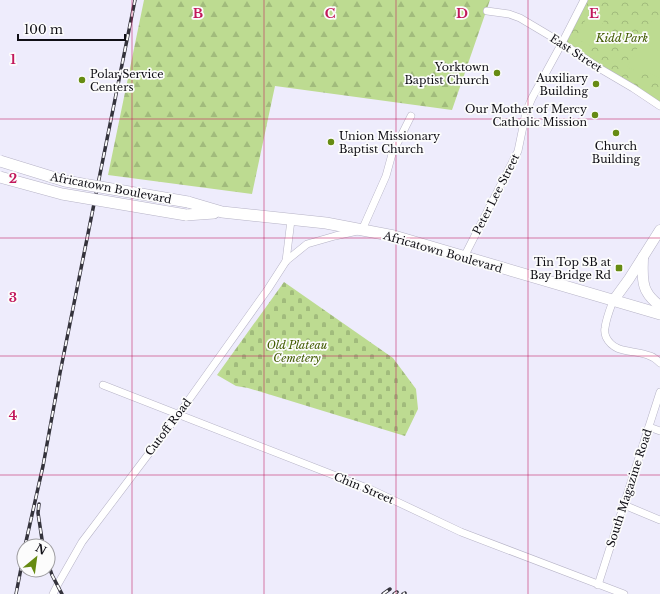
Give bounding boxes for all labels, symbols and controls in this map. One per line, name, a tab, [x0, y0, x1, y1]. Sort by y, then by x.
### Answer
text: B	[193, 5, 203, 22]
text: C	[325, 5, 336, 22]
text: D	[456, 5, 468, 22]
text: E	[589, 5, 599, 22]
scale bar	[18, 16, 125, 42]
text: 100 m	[24, 22, 63, 37]
street label: East Street	[547, 31, 605, 76]
park label: Kidd Park	[595, 31, 649, 45]
text: 1	[10, 51, 16, 68]
place label: Yorktown Baptist Church	[404, 60, 489, 87]
place label: Polar Service Centers	[90, 67, 164, 94]
marker: Yorktown Baptist Church	[492, 68, 502, 78]
place label: Auxiliary Building	[535, 71, 588, 98]
marker: Polar Service Centers	[77, 75, 87, 85]
marker: Auxiliary Building	[591, 79, 601, 89]
place label: Our Mother of Mercy Catholic Mission	[465, 102, 587, 129]
marker: Our Mother of Mercy Catholic Mission	[590, 110, 600, 120]
marker: Church Building	[611, 128, 621, 138]
place label: Union Missionary Baptist Church	[339, 129, 440, 156]
marker: Union Missionary Baptist Church	[326, 137, 336, 147]
place label: Church Building	[592, 139, 641, 166]
street label: Peter Lee Street	[470, 150, 523, 237]
street label: Africatown Boulevard	[48, 169, 173, 207]
text: 2	[9, 170, 17, 187]
street label: Africatown Boulevard	[381, 228, 505, 276]
place label: Tin Top SB at Bay Bridge Rd	[530, 255, 612, 282]
marker: Tin Top SB at Bay Bridge Rd	[614, 263, 624, 273]
text: 3	[9, 289, 17, 306]
park label: Old Plateau Cemetery	[267, 338, 328, 365]
street label: Cutoff Road	[142, 395, 194, 458]
text: 4	[9, 407, 18, 424]
street label: South Magazine Road	[603, 427, 655, 549]
street label: Chin Street	[332, 469, 397, 507]
north arrow	[16, 538, 56, 578]
text: N	[33, 541, 49, 558]

